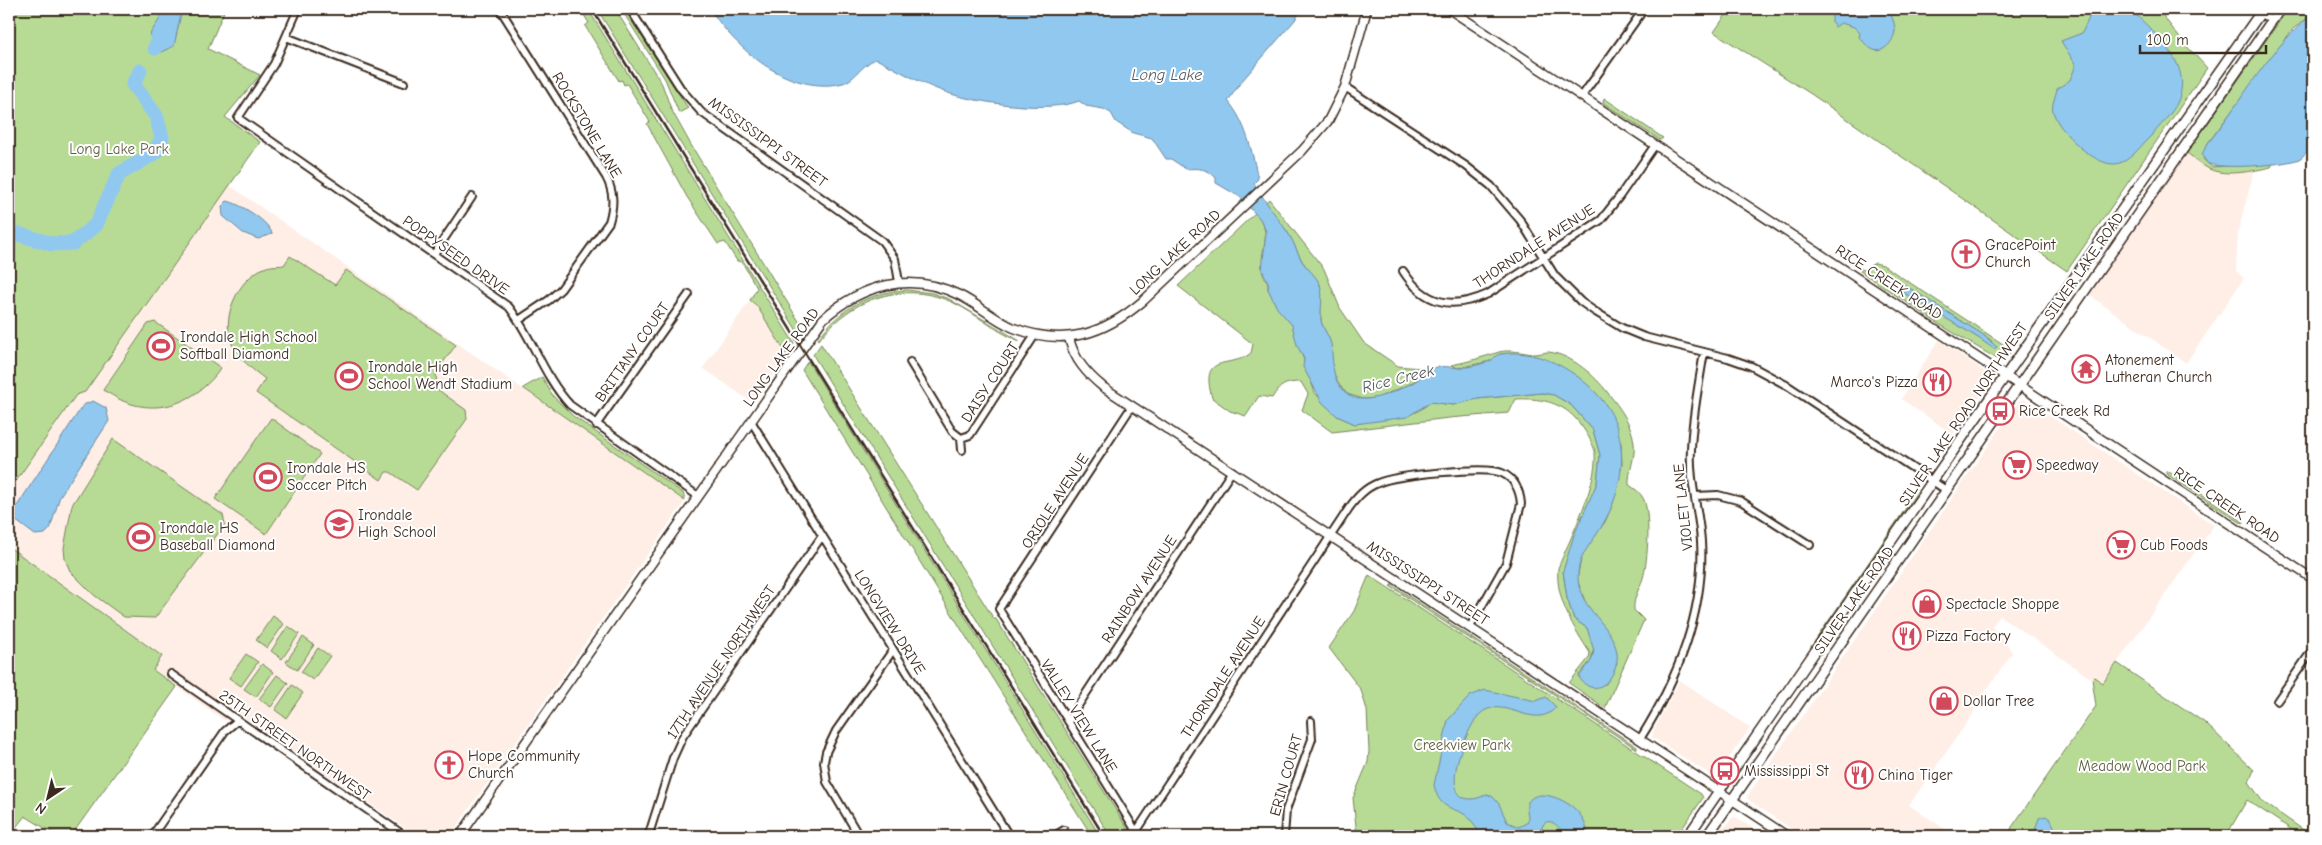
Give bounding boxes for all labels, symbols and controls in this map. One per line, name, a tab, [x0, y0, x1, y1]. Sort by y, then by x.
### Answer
scale bar	[2140, 22, 2266, 54]
text: 100 m	[2147, 31, 2189, 49]
water label: Long Lake	[1132, 66, 1202, 84]
street label: ROCKSTONE LANE	[548, 69, 626, 181]
street label: MISSISSIPPI STREET	[705, 93, 831, 191]
park label: Long Lake Park	[69, 140, 170, 158]
street label: THORNDALE AVENUE	[1470, 200, 1598, 292]
street label: LONG LAKE ROAD	[1126, 205, 1224, 299]
street label: SILVER LAKE ROAD	[2040, 209, 2128, 323]
street label: POPPYSEED DRIVE	[399, 212, 513, 298]
place label: GracePoint Church	[1985, 236, 2056, 271]
church icon: GracePoint Church	[1951, 239, 1981, 269]
street label: RICE CREEK ROAD	[1832, 241, 1946, 323]
street label: BRITTANY COURT	[591, 299, 673, 405]
street label: LONG LAKE ROAD	[739, 304, 823, 410]
street label: SILVER LAKE ROAD NORTHWEST	[1895, 319, 2031, 509]
place label: Irondale High School Softball Diamond	[180, 328, 317, 363]
sports icon: Irondale High School Softball Diamond	[146, 331, 176, 361]
street label: DAISY COURT	[957, 338, 1023, 426]
place label: Atonement Lutheran Church	[2105, 351, 2212, 386]
temple icon: Atonement Lutheran Church	[2071, 354, 2101, 384]
place label: Irondale High School Wendt Stadium	[368, 358, 512, 393]
sports icon: Irondale High School Wendt Stadium	[334, 361, 364, 391]
water label: Rice Creek	[1360, 361, 1436, 397]
restaurant icon: Marco's Pizza	[1922, 367, 1952, 397]
place label: Marco's Pizza	[1831, 373, 1918, 391]
bus stop icon: Rice Creek Rd	[1985, 396, 2015, 426]
place label: Rice Creek Rd	[2019, 402, 2110, 420]
street label: ORIOLE AVENUE	[1018, 450, 1092, 552]
supermarket icon: Speedway	[2002, 450, 2032, 480]
place label: Speedway	[2036, 456, 2099, 474]
place label: Irondale HS Soccer Pitch	[287, 459, 367, 494]
sports icon: Irondale HS Soccer Pitch	[253, 462, 283, 492]
street label: VIOLET LANE	[1669, 462, 1697, 552]
street label: RICE CREEK ROAD	[2171, 463, 2283, 547]
place label: Irondale High School	[358, 506, 436, 541]
school or university icon: Irondale High School	[324, 509, 354, 539]
place label: Irondale HS Baseball Diamond	[160, 519, 275, 554]
sports icon: Irondale HS Baseball Diamond	[126, 522, 156, 552]
supermarket icon: Cub Foods	[2106, 530, 2136, 560]
street label: RAINBOW AVENUE	[1098, 532, 1180, 646]
place label: Cub Foods	[2140, 536, 2208, 554]
street label: MISSISSIPPI STREET	[1364, 537, 1493, 629]
street label: SILVER LAKE ROAD	[1810, 543, 1898, 657]
street label: LONGVIEW DRIVE	[851, 567, 929, 677]
street label: 17TH AVENUE NORTHWEST	[663, 582, 779, 742]
shop icon: Spectacle Shoppe	[1912, 589, 1942, 619]
place label: Spectacle Shoppe	[1946, 595, 2060, 613]
street label: THORNDALE AVENUE	[1177, 613, 1269, 741]
restaurant icon: Pizza Factory	[1892, 621, 1922, 651]
place label: Pizza Factory	[1926, 627, 2011, 645]
street label: VALLEY VIEW LANE	[1037, 656, 1121, 776]
street label: 25TH STREET NORTHWEST	[216, 686, 374, 804]
shop icon: Dollar Tree	[1929, 686, 1959, 716]
place label: Dollar Tree	[1963, 692, 2035, 710]
street label: ERIN COURT	[1266, 732, 1306, 818]
park label: Creekview Park	[1413, 736, 1511, 754]
place label: Hope Community Church	[468, 747, 580, 782]
church icon: Hope Community Church	[434, 750, 464, 780]
bus stop icon: Mississippi St	[1710, 756, 1740, 786]
park label: Meadow Wood Park	[2078, 757, 2207, 775]
restaurant icon: China Tiger	[1844, 760, 1874, 790]
place label: Mississippi St	[1744, 762, 1829, 780]
place label: China Tiger	[1878, 766, 1952, 784]
north arrow	[22, 772, 72, 822]
text: N	[32, 799, 49, 818]

